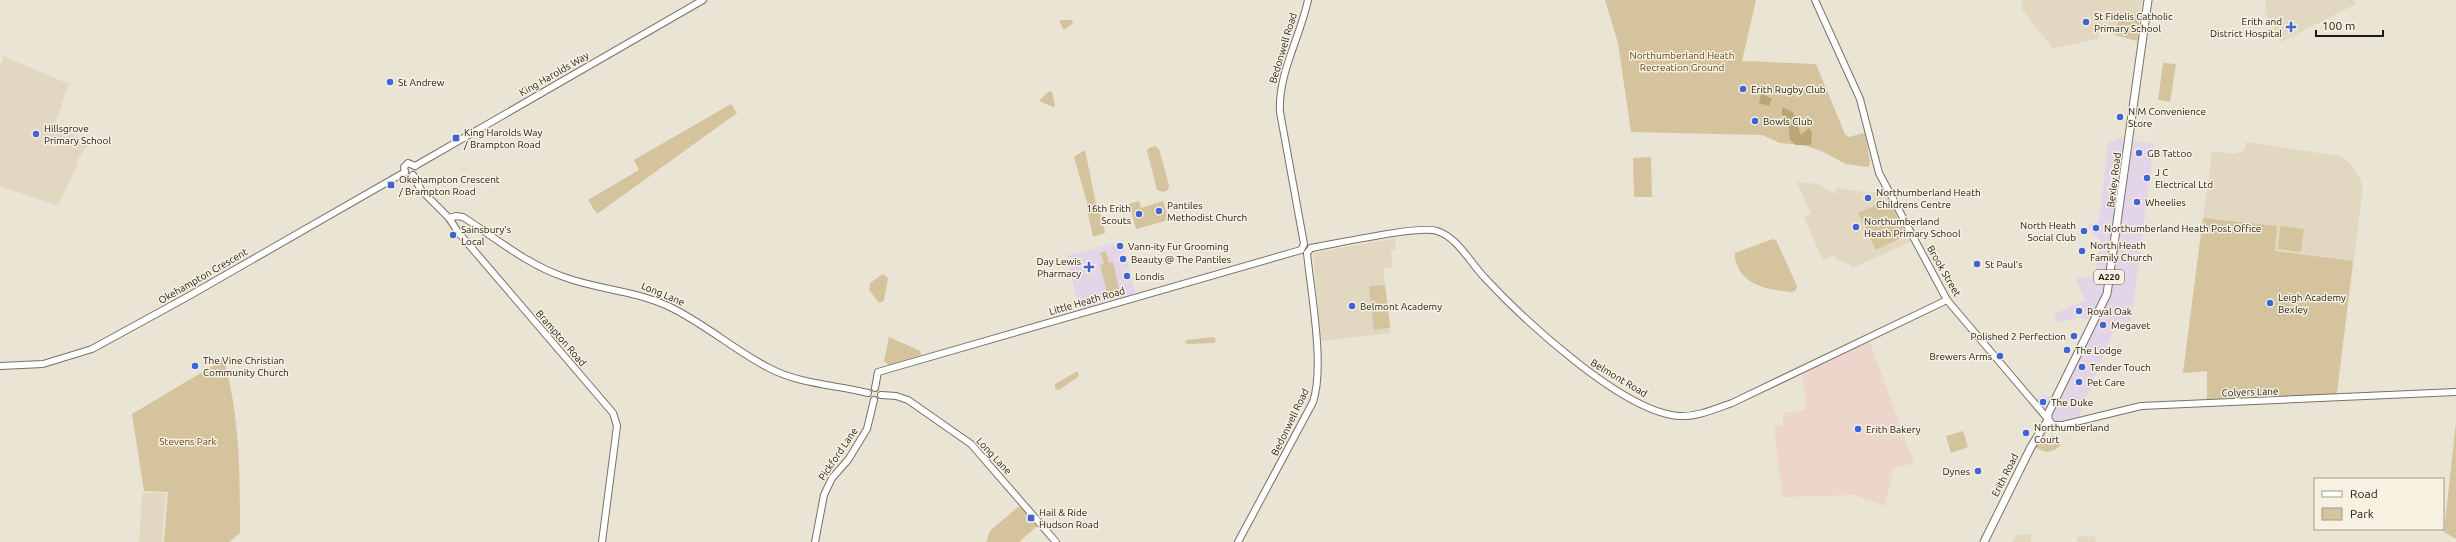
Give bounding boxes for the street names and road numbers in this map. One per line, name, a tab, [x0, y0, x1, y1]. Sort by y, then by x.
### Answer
street label: Bedonwell Road	[1267, 11, 1299, 85]
street label: King Harolds Way	[517, 50, 591, 98]
street label: Bexley Road	[2105, 152, 2123, 208]
street label: Brook Street	[1925, 244, 1963, 299]
street label: Okehampton Crescent	[157, 246, 249, 306]
road number: A220	[2094, 270, 2124, 284]
street label: Long Lane	[640, 280, 686, 308]
street label: Little Heath Road	[1048, 285, 1126, 317]
street label: Brampton Road	[534, 308, 588, 368]
street label: Belmont Road	[1589, 357, 1649, 399]
street label: Colyers Lane	[2221, 386, 2279, 398]
street label: Bedonwell Road	[1269, 387, 1311, 457]
street label: Pickford Lane	[816, 426, 860, 482]
street label: Long Lane	[974, 435, 1014, 477]
street label: Erith Road	[1989, 452, 2021, 498]

